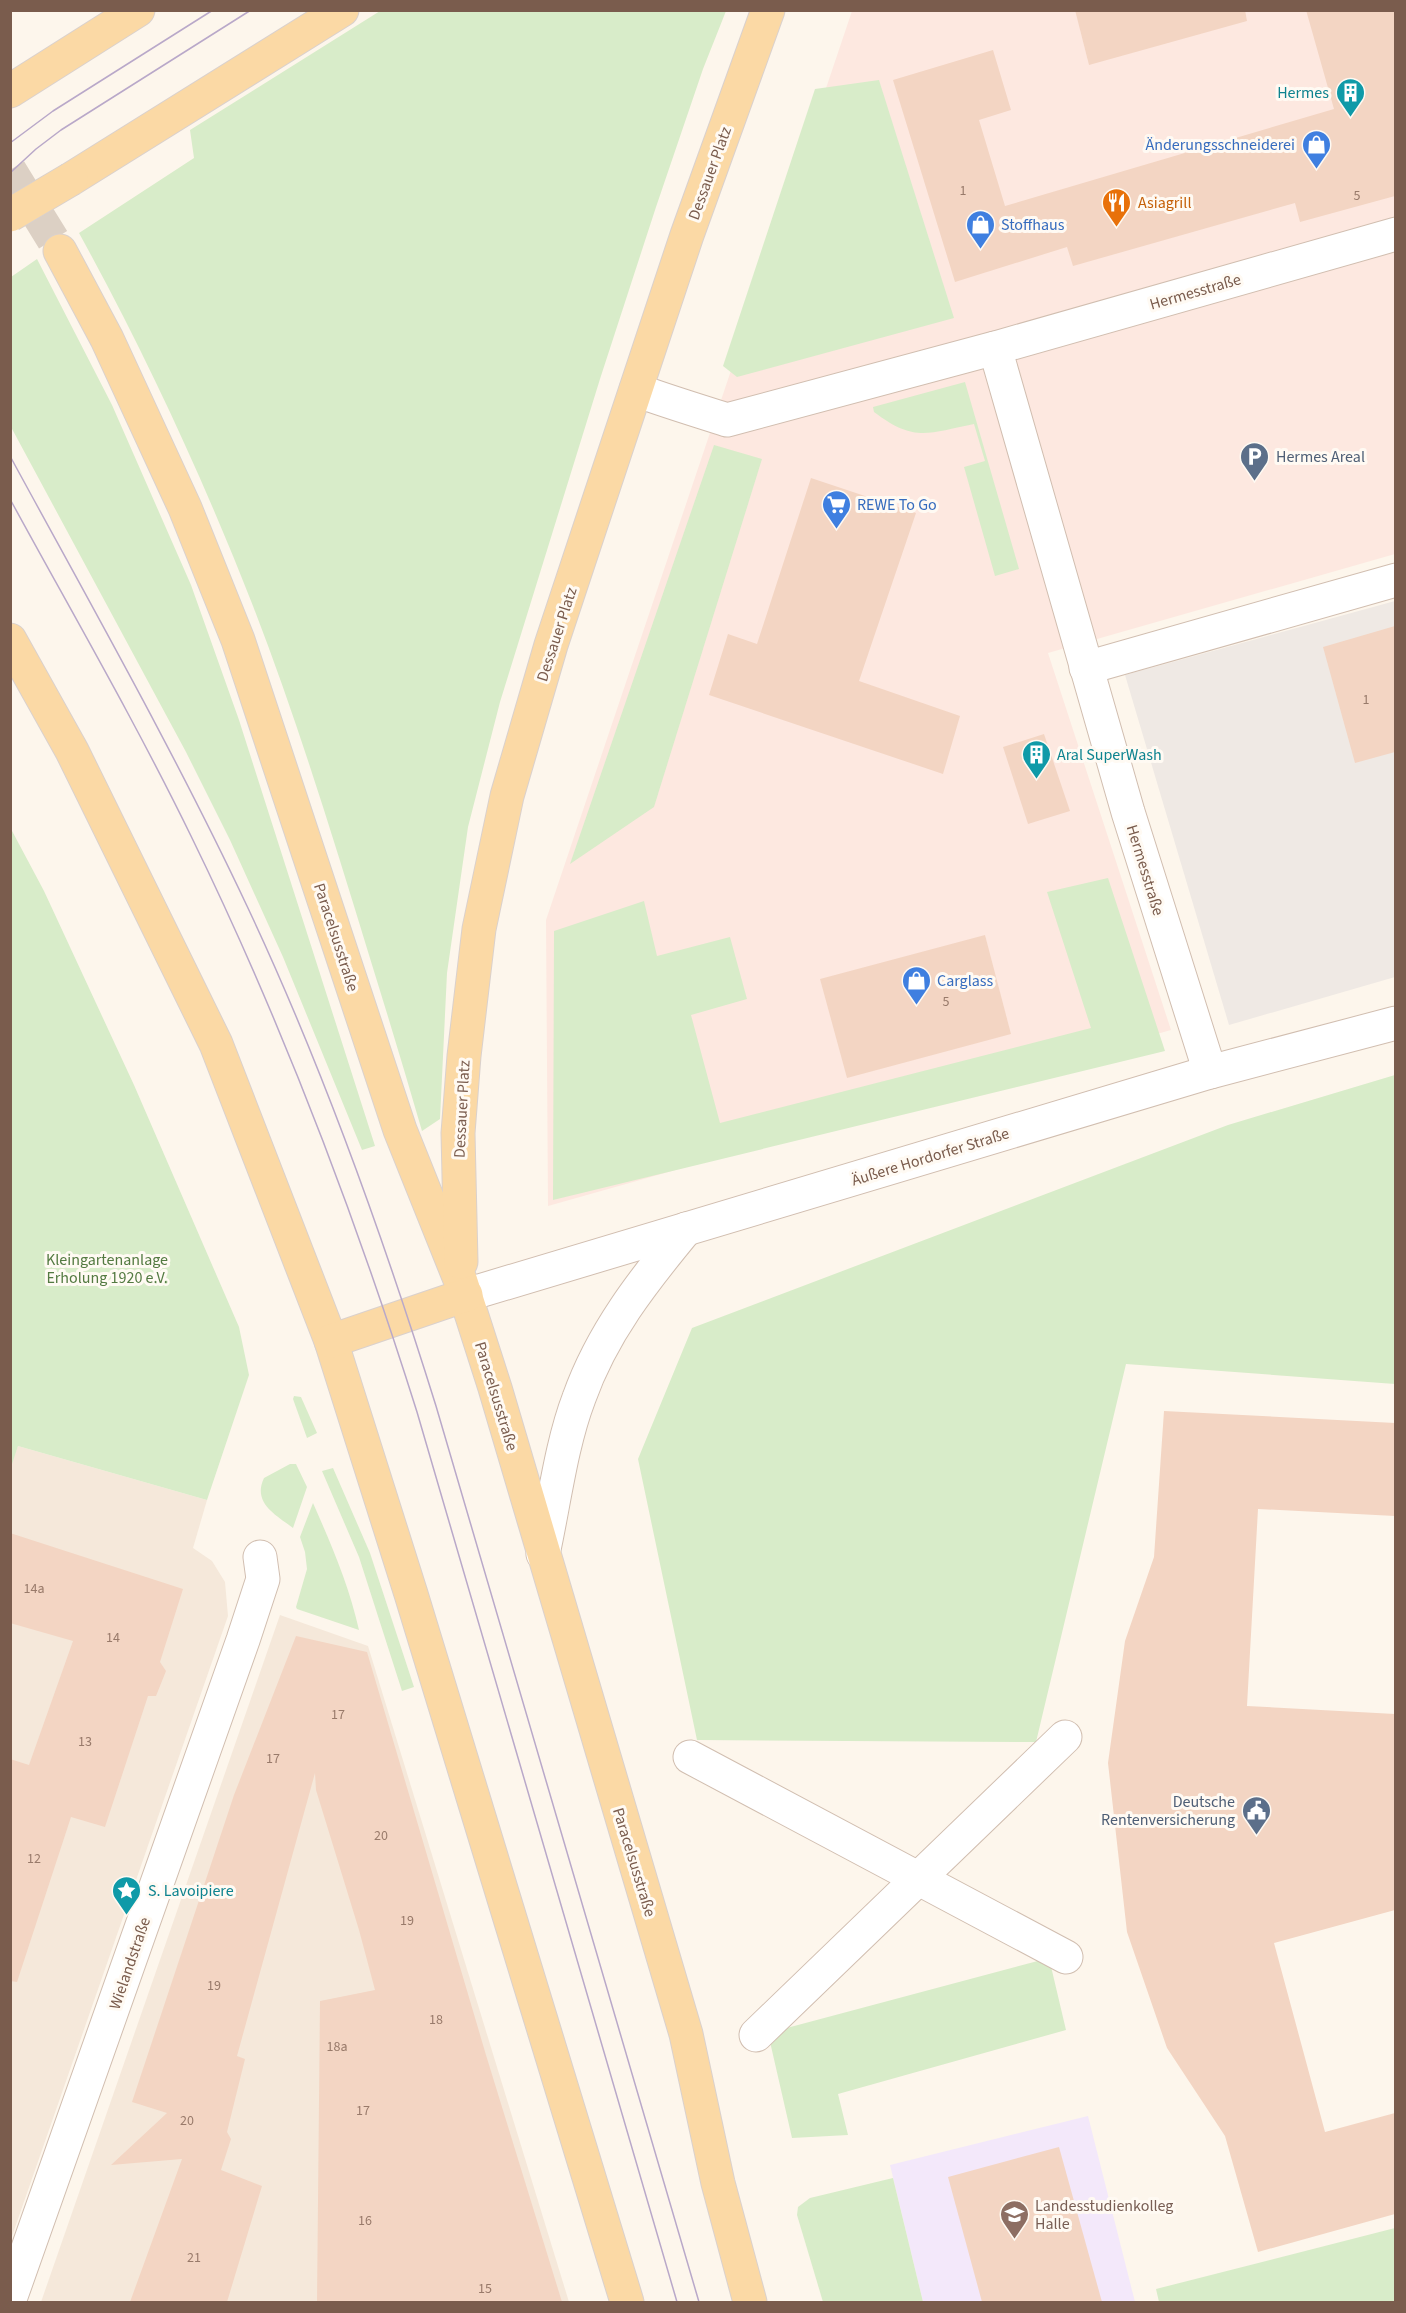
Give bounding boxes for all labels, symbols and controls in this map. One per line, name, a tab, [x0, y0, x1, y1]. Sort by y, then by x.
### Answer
building icon: Hermes	[1334, 76, 1366, 118]
place label: Hermes	[1277, 82, 1329, 104]
street label: Dessauer Platz	[683, 123, 737, 223]
shop icon: Änderungsschneiderei	[1300, 128, 1332, 170]
place label: Änderungsschneiderei	[1146, 134, 1295, 156]
house number: 1	[960, 181, 967, 201]
restaurant icon: Asiagrill	[1101, 186, 1133, 228]
house number: 5	[1354, 186, 1361, 206]
place label: Asiagrill	[1138, 192, 1191, 214]
shop icon: Stoffhaus	[964, 208, 996, 250]
place label: Stoffhaus	[1001, 214, 1065, 236]
street label: Hermesstraße	[1147, 268, 1244, 315]
parking icon: Hermes Areal	[1239, 440, 1271, 482]
place label: Hermes Areal	[1276, 446, 1365, 468]
supermarket icon: REWE To Go	[820, 488, 852, 530]
place label: REWE To Go	[857, 494, 937, 516]
street label: Dessauer Platz	[531, 584, 583, 684]
house number: 1	[1363, 690, 1370, 710]
building icon: Aral SuperWash	[1020, 738, 1052, 780]
place label: Aral SuperWash	[1057, 744, 1162, 766]
street label: Hermesstraße	[1121, 822, 1169, 919]
street label: Paracelsusstraße	[308, 880, 364, 994]
shop icon: Carglass	[900, 964, 932, 1006]
place label: Carglass	[937, 970, 994, 992]
house number: 5	[943, 992, 950, 1012]
street label: Dessauer Platz	[448, 1059, 476, 1158]
street label: Äußere Hordorfer Straße	[849, 1122, 1012, 1191]
park label: Kleingartenanlage Erholung 1920 e.V.	[46, 1249, 168, 1289]
street label: Paracelsusstraße	[469, 1339, 523, 1454]
house number: 14a	[24, 1579, 44, 1599]
house number: 14	[106, 1628, 120, 1648]
house number: 17	[331, 1705, 345, 1725]
house number: 13	[78, 1732, 92, 1752]
house number: 17	[266, 1749, 280, 1769]
place label: Deutsche Rentenversicherung	[1101, 1791, 1235, 1831]
public building icon: Deutsche Rentenversicherung	[1240, 1794, 1272, 1836]
street label: Paracelsusstraße	[607, 1805, 661, 1920]
house number: 20	[374, 1826, 388, 1846]
house number: 12	[27, 1849, 41, 1869]
place icon: S. Lavoipiere	[111, 1874, 143, 1916]
place label: S. Lavoipiere	[148, 1880, 234, 1902]
house number: 19	[400, 1911, 414, 1931]
street label: Wielandstraße	[104, 1914, 156, 2012]
house number: 19	[207, 1976, 221, 1996]
house number: 18	[429, 2010, 443, 2030]
house number: 18a	[327, 2037, 347, 2057]
house number: 17	[356, 2101, 370, 2121]
house number: 20	[180, 2111, 194, 2131]
place label: Landesstudienkolleg Halle	[1035, 2195, 1173, 2235]
school or university icon: Landesstudienkolleg Halle	[998, 2198, 1030, 2240]
house number: 16	[358, 2211, 372, 2231]
house number: 21	[187, 2248, 201, 2268]
house number: 15	[478, 2279, 492, 2299]

